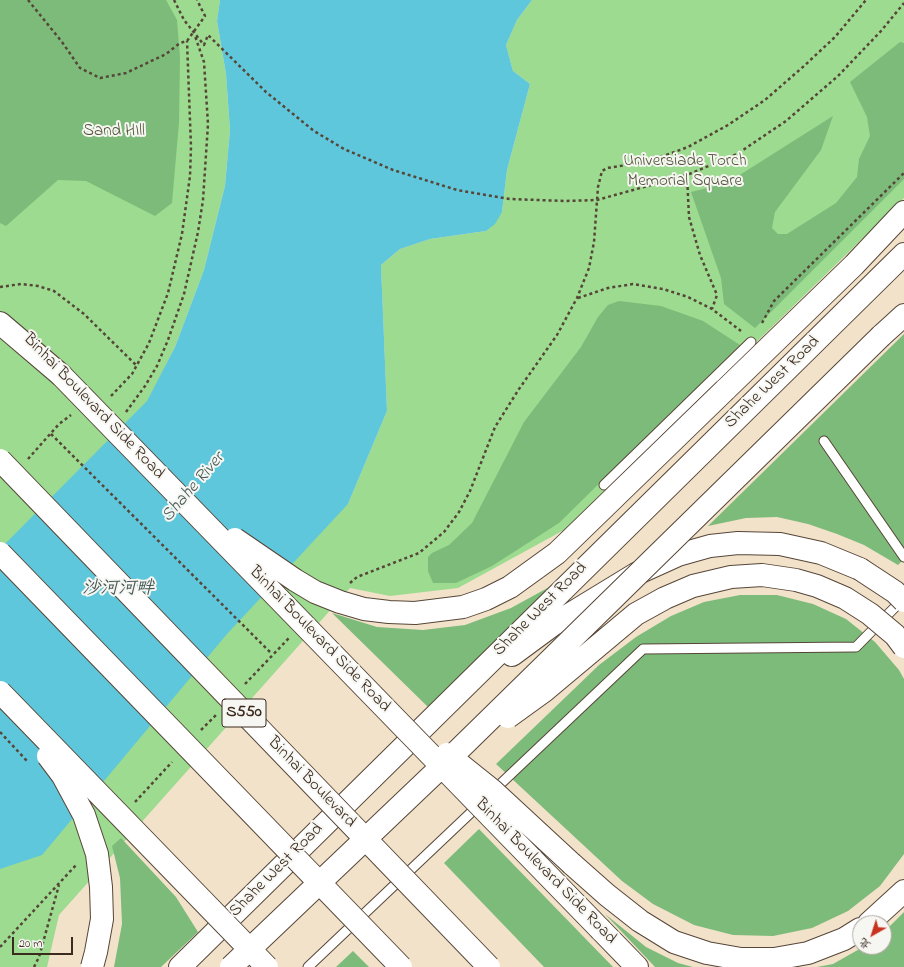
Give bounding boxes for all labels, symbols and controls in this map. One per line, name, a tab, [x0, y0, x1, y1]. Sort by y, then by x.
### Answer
park label: Sand HIll	[83, 122, 145, 142]
park label: Universiade Torch Memorial Square	[623, 152, 747, 192]
street label: Binhai Boulevard Side Road	[18, 330, 168, 484]
street label: Shahe West Road	[721, 332, 825, 434]
water label: Shahe River	[158, 449, 230, 527]
street label: Shahe West Road	[490, 559, 592, 661]
street label: Binhai Boulevard Side Road	[244, 563, 394, 717]
water label: 沙河河畔	[82, 579, 154, 601]
road number: S550	[222, 699, 266, 727]
street label: Binhai Boulevard	[263, 733, 359, 833]
street label: Binhai Boulevard Side Road	[470, 795, 620, 949]
street label: Shahe West Road	[226, 820, 328, 922]
north arrow	[852, 915, 892, 955]
scale bar	[14, 929, 75, 955]
text: 北	[856, 934, 874, 953]
text: 20 m	[19, 935, 42, 953]

